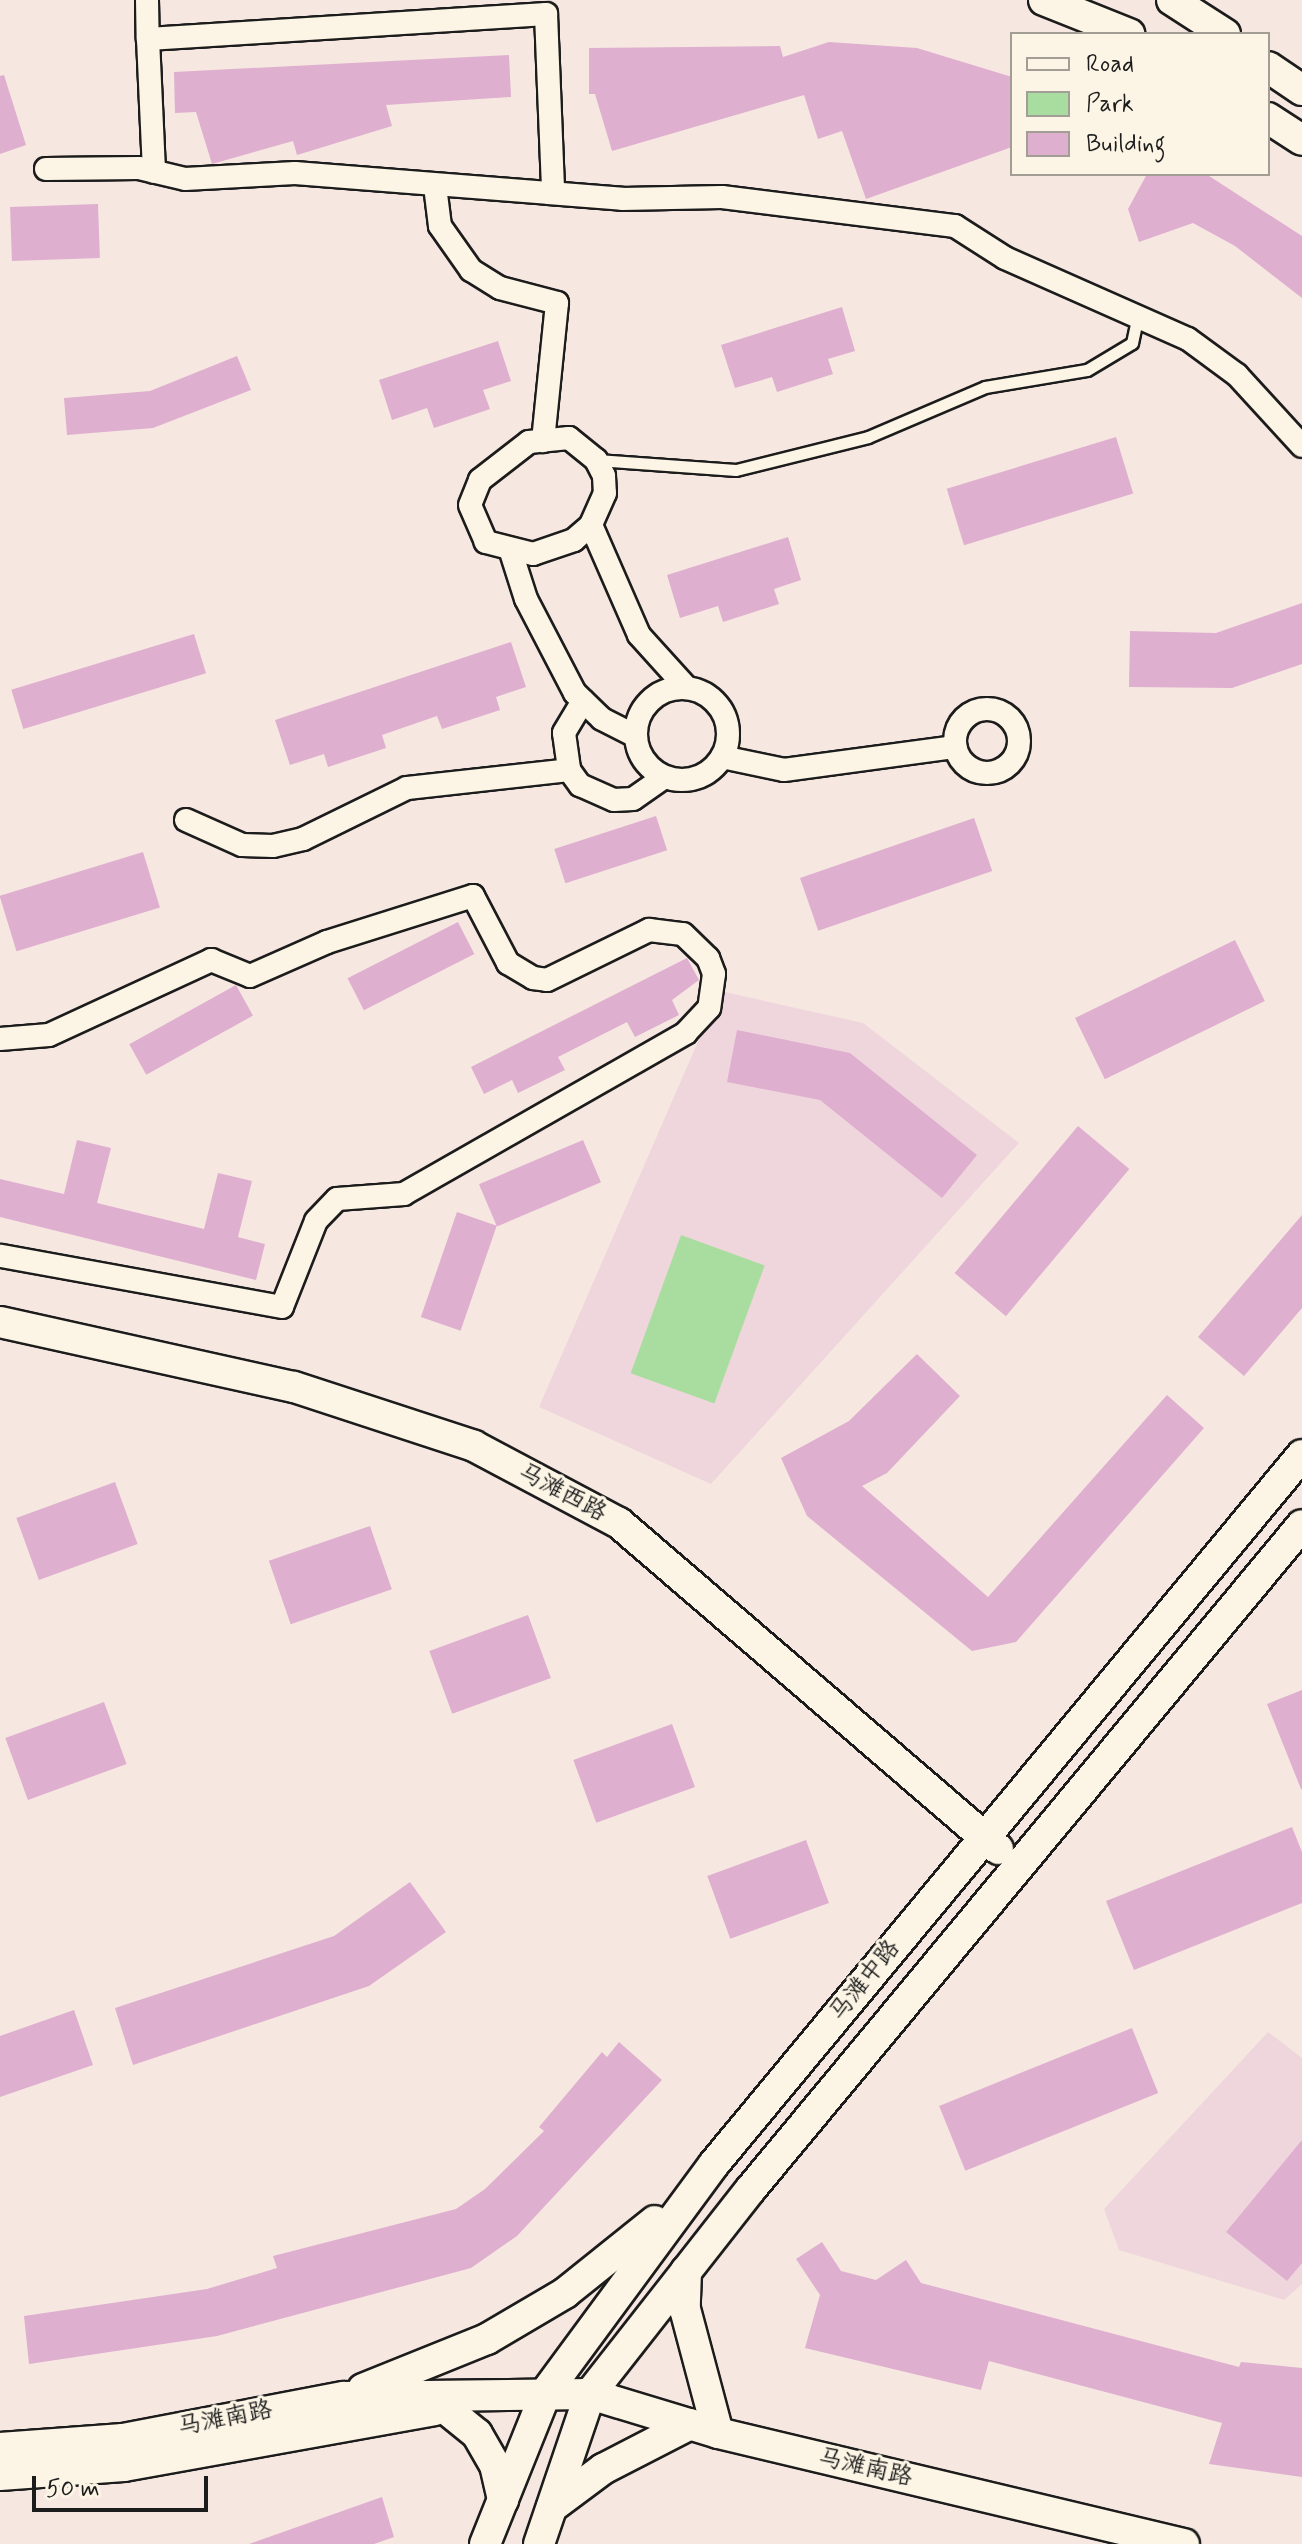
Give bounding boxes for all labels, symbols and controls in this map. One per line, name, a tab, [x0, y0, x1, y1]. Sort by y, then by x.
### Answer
legend	[1010, 32, 1270, 176]
text: Road	[1086, 49, 1134, 80]
text: Park	[1086, 89, 1134, 120]
text: Building	[1086, 129, 1166, 160]
street label: 马滩西路	[513, 1458, 611, 1528]
street label: 马滩中路	[824, 1935, 906, 2027]
street label: 马滩南路	[175, 2396, 275, 2442]
street label: 马滩南路	[815, 2443, 915, 2493]
scale bar	[36, 2460, 212, 2510]
text: 50 m	[46, 2474, 100, 2505]

